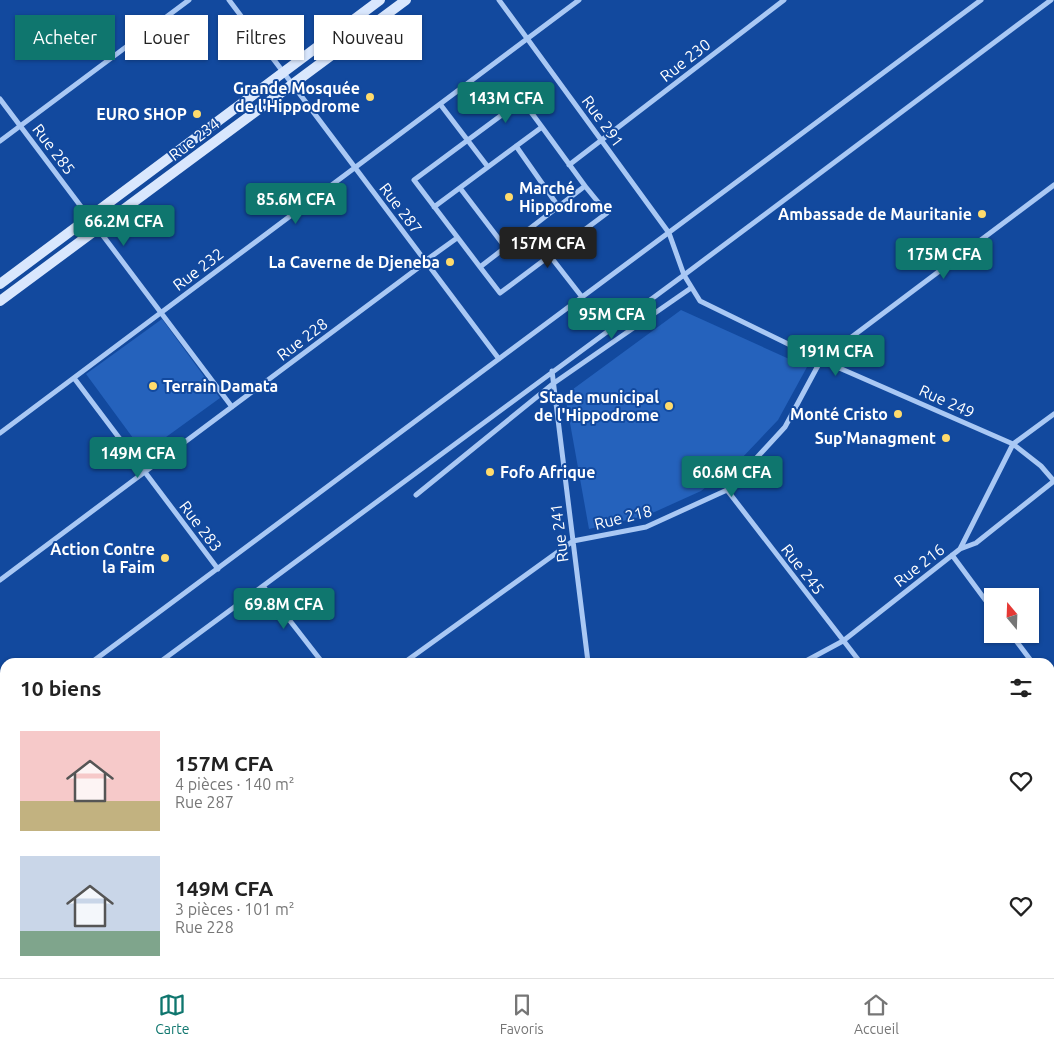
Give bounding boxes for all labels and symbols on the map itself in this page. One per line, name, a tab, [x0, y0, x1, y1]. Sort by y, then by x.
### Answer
street label: Rue 230	[656, 35, 714, 85]
place label: Grande Mosquée de l'Hippodrome	[233, 79, 360, 115]
pin: 143M CFA	[454, 82, 558, 124]
marker: Grande Mosquée de l'Hippodrome	[364, 91, 376, 103]
street label: Rue 291	[578, 92, 628, 150]
place label: EURO SHOP	[96, 105, 187, 123]
marker: EURO SHOP	[191, 108, 203, 120]
street label: Rue 234	[165, 114, 223, 164]
street label: Rue 285	[29, 120, 79, 178]
street label: Rue 287	[376, 179, 426, 237]
place label: Marché Hippodrome	[519, 179, 613, 215]
pin: 85.6M CFA	[239, 182, 353, 225]
marker: Marché Hippodrome	[503, 191, 515, 203]
pin: 66.2M CFA	[67, 204, 181, 247]
place label: Ambassade de Mauritanie	[778, 205, 972, 223]
marker: Ambassade de Mauritanie	[976, 208, 988, 220]
pin: 157M CFA	[496, 226, 600, 269]
pin: 175M CFA	[892, 238, 996, 280]
street label: Rue 232	[169, 244, 227, 294]
place label: La Caverne de Djeneba	[268, 253, 440, 271]
marker: La Caverne de Djeneba	[444, 256, 456, 268]
pin: 95M CFA	[566, 298, 658, 340]
street label: Rue 228	[273, 314, 331, 364]
pin: 191M CFA	[784, 334, 888, 377]
place label: Terrain Damata	[163, 377, 278, 395]
marker: Terrain Damata	[147, 380, 159, 392]
street label: Rue 249	[917, 381, 977, 421]
place label: Stade municipal de l'Hippodrome	[534, 388, 659, 424]
marker: Stade municipal de l'Hippodrome	[663, 400, 675, 412]
place label: Monté Cristo	[790, 405, 888, 423]
marker: Monté Cristo	[892, 408, 904, 420]
place label: Sup'Managment	[815, 429, 936, 447]
marker: Sup'Managment	[940, 432, 952, 444]
pin: 149M CFA	[86, 436, 190, 479]
pin: 60.6M CFA	[675, 456, 789, 498]
place label: Fofo Afrique	[500, 463, 595, 481]
marker: Fofo Afrique	[484, 466, 496, 478]
street label: Rue 283	[176, 497, 226, 555]
street label: Rue 218	[592, 501, 654, 533]
street label: Rue 241	[546, 503, 572, 563]
place label: Action Contre la Faim	[50, 540, 155, 576]
street label: Rue 245	[778, 540, 828, 598]
street label: Rue 216	[890, 540, 948, 590]
marker: Action Contre la Faim	[159, 552, 171, 564]
pin: 69.8M CFA	[227, 588, 341, 630]
north arrow	[984, 588, 1039, 642]

